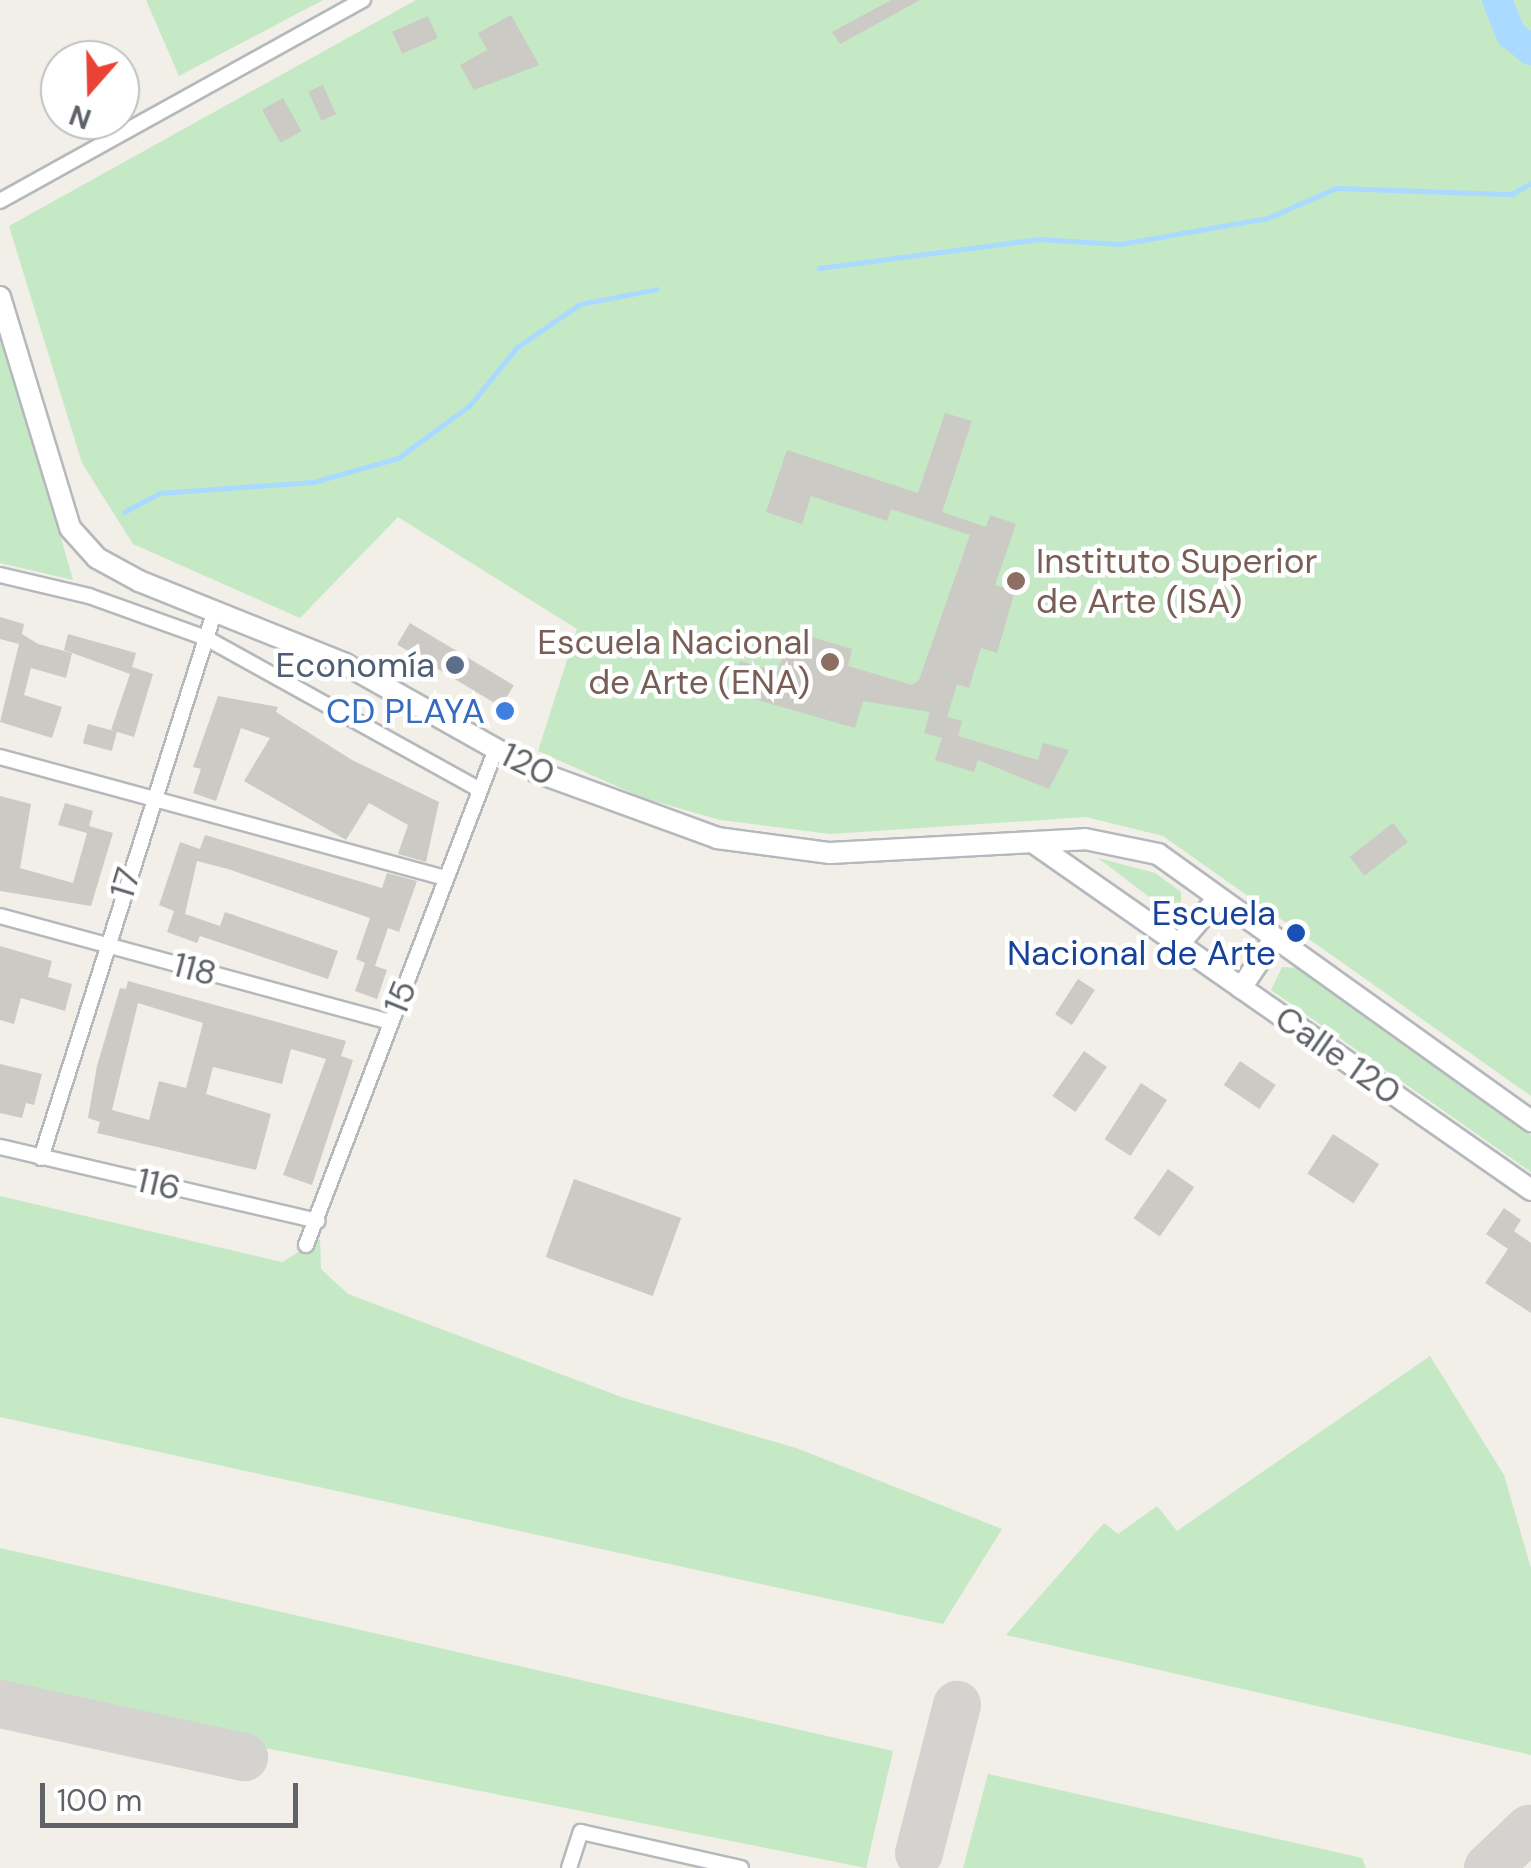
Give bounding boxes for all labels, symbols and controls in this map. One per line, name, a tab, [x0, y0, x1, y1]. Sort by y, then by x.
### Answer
north arrow	[40, 40, 140, 140]
text: N	[64, 96, 96, 138]
place label: Instituto Superior de Arte (ISA)	[1036, 540, 1317, 622]
marker: Instituto Superior de Arte (ISA)	[1005, 570, 1027, 592]
place label: Escuela Nacional de Arte (ENA)	[537, 621, 810, 703]
place label: Economía	[276, 644, 435, 686]
marker: Escuela Nacional de Arte (ENA)	[819, 651, 841, 673]
marker: Economía	[444, 654, 466, 676]
place label: CD PLAYA	[326, 690, 485, 732]
marker: CD PLAYA	[494, 700, 516, 722]
street label: 120	[494, 733, 562, 795]
street label: 17	[101, 863, 149, 903]
place label: Escuela Nacional de Arte	[1007, 892, 1276, 974]
marker: Escuela Nacional de Arte	[1285, 922, 1307, 944]
street label: 118	[169, 943, 221, 995]
street label: 15	[374, 974, 426, 1020]
street label: Calle 120	[1267, 997, 1409, 1113]
street label: 116	[133, 1159, 185, 1209]
scale bar	[45, 1763, 302, 1825]
text: 100 m	[57, 1781, 142, 1820]

